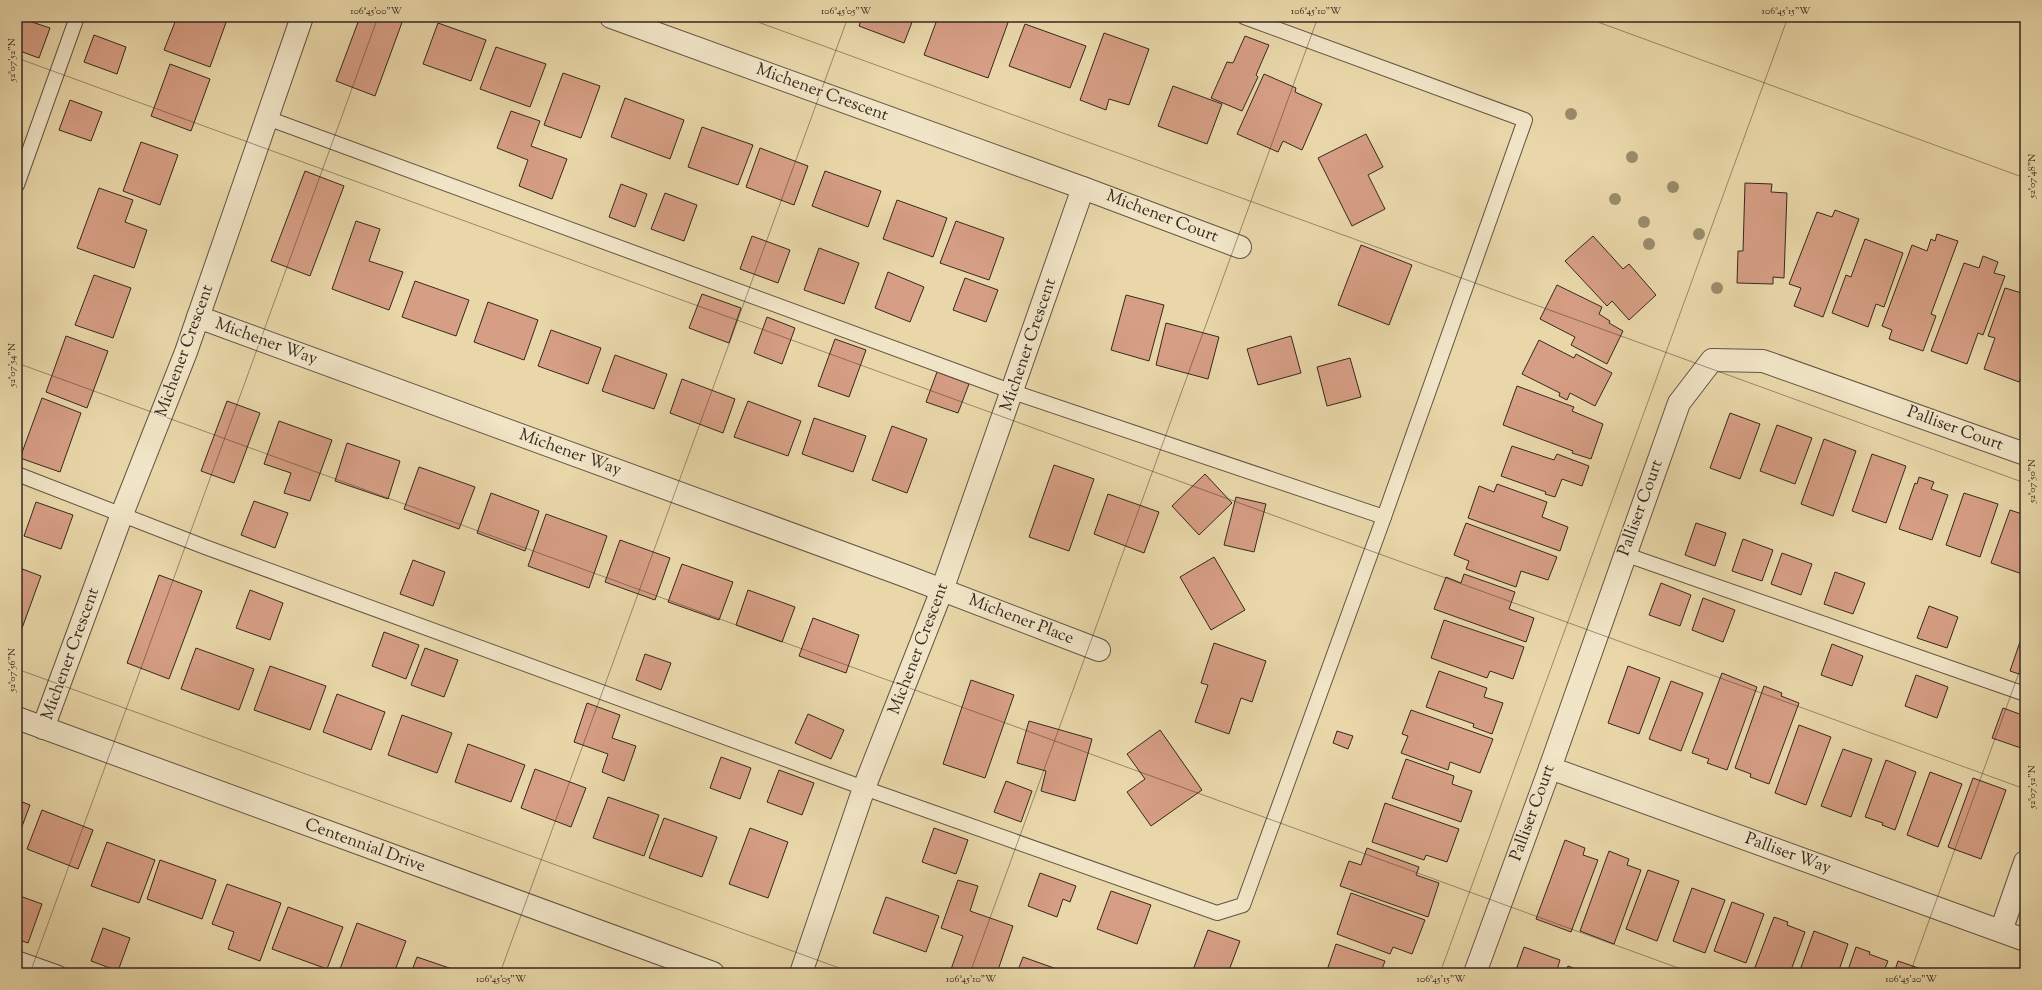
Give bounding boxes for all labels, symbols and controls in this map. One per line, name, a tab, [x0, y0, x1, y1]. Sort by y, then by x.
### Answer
text: 106°45'00"W	[350, 4, 402, 19]
text: 106°45'05"W	[821, 4, 871, 19]
text: 106°45'10"W	[1291, 4, 1341, 19]
text: 106°45'15"W	[1762, 4, 1810, 19]
text: 52°07'52"N	[5, 38, 20, 83]
street label: Michener Crescent	[752, 58, 892, 128]
text: 52°07'48"N	[2025, 154, 2040, 199]
street label: Michener Court	[1103, 185, 1222, 249]
street label: Michener Crescent	[995, 275, 1063, 415]
street label: Michener Crescent	[150, 281, 220, 421]
street label: Michener Way	[211, 312, 321, 372]
text: 52°07'54"N	[5, 343, 20, 388]
street label: Palliser Court	[1904, 401, 2007, 458]
street label: Michener Way	[515, 423, 625, 483]
street label: Palliser Court	[1613, 456, 1670, 559]
text: 52°07'50"N	[2025, 459, 2040, 504]
street label: Michener Crescent	[883, 580, 955, 718]
street label: Michener Crescent	[36, 584, 106, 724]
street label: Michener Place	[965, 589, 1077, 651]
text: 52°07'56"N	[5, 648, 20, 693]
street label: Palliser Court	[1505, 761, 1562, 864]
text: 52°07'52"N	[2025, 765, 2040, 810]
street label: Centennial Drive	[301, 813, 429, 879]
street label: Palliser Way	[1742, 827, 1835, 881]
text: 106°45'05"W	[476, 972, 526, 987]
text: 106°45'10"W	[946, 972, 996, 987]
text: 106°45'15"W	[1417, 972, 1465, 987]
text: 106°45'20"W	[1885, 972, 1937, 987]

